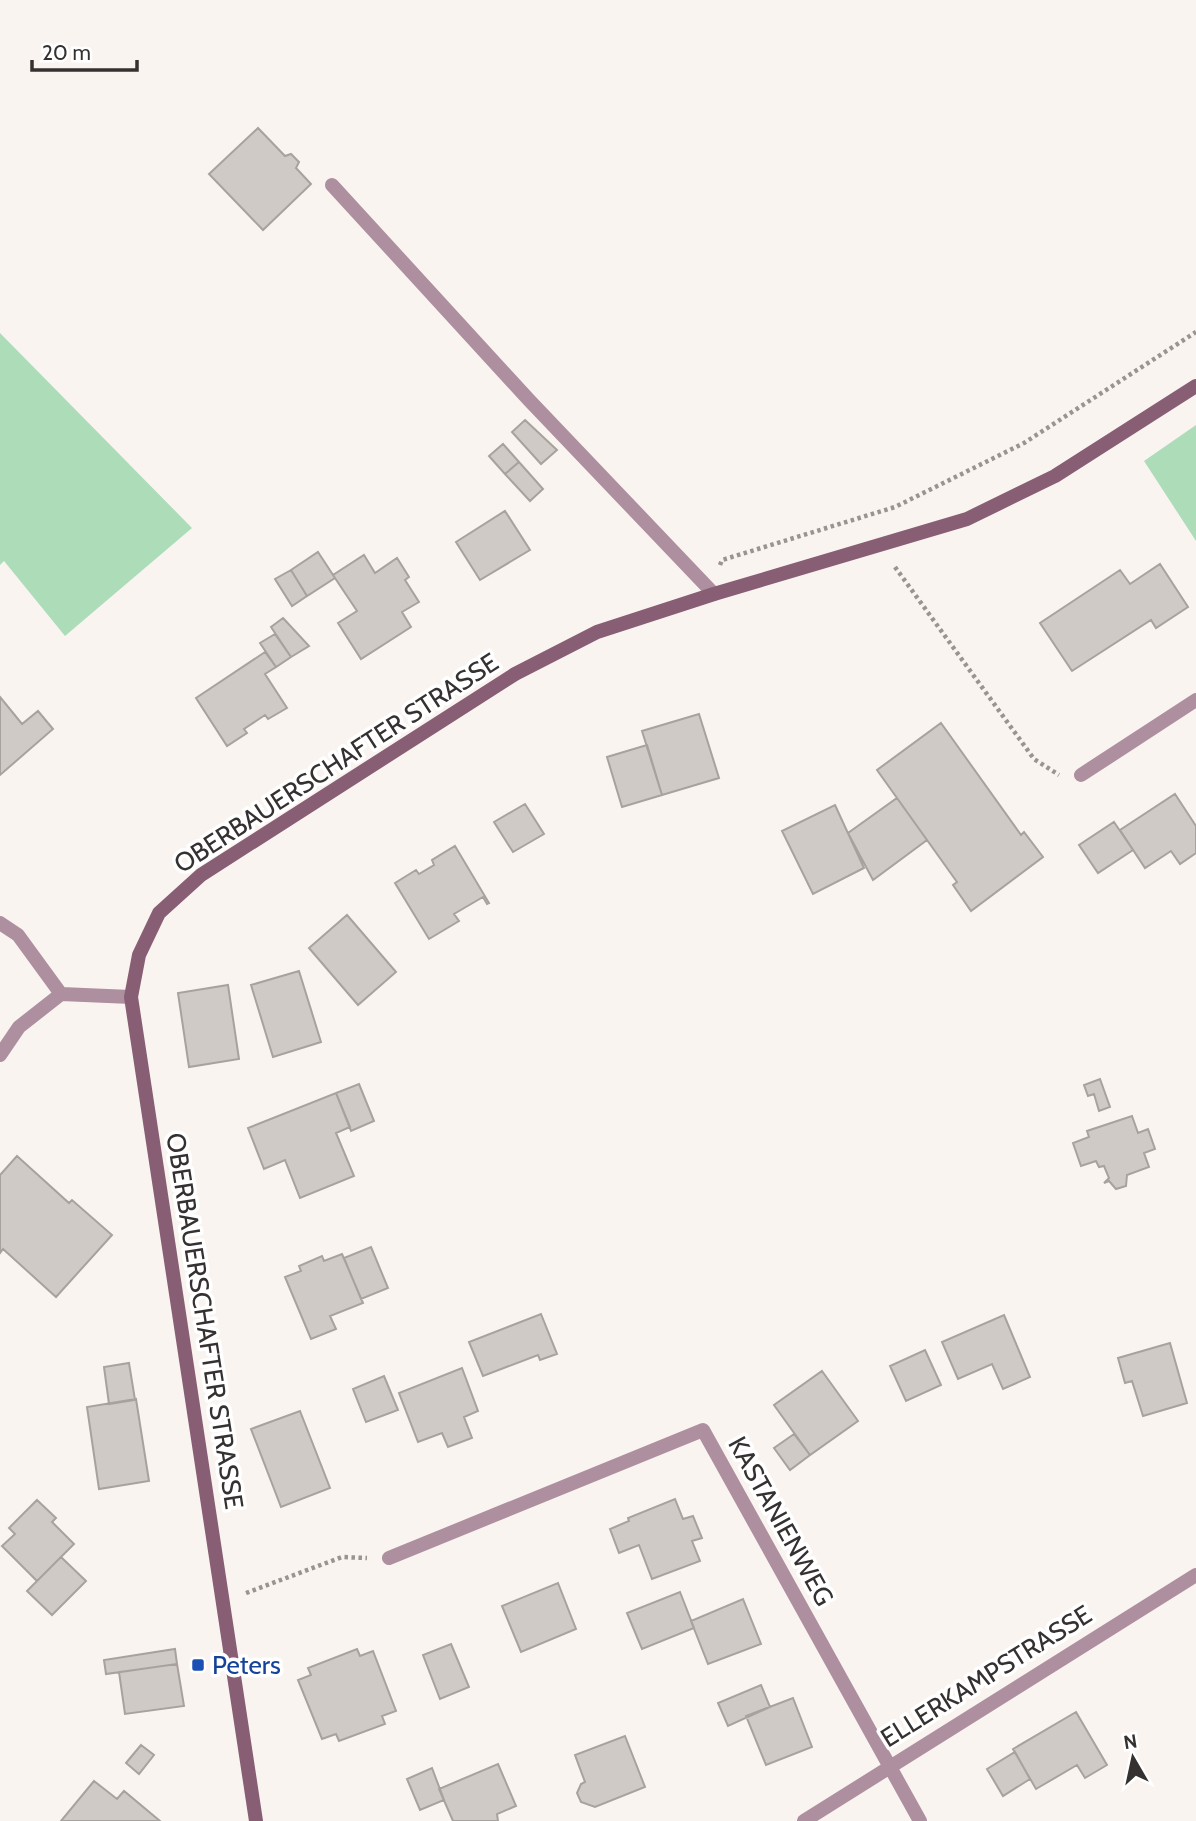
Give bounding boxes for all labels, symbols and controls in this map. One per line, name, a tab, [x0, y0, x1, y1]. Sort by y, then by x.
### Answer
scale bar	[32, 28, 136, 72]
text: 20 m	[42, 40, 91, 65]
street label: OBERBAUERSCHAFTER STRASSE	[168, 646, 504, 880]
street label: OBERBAUERSCHAFTER STRASSE	[159, 1131, 251, 1511]
street label: KASTANIENWEG	[721, 1431, 841, 1611]
street label: ELLERKAMPSTRASSE	[875, 1598, 1097, 1754]
place label: Peters	[212, 1649, 281, 1681]
marker: Peters	[190, 1657, 206, 1673]
north arrow	[1098, 1723, 1168, 1793]
text: N	[1122, 1729, 1139, 1754]

